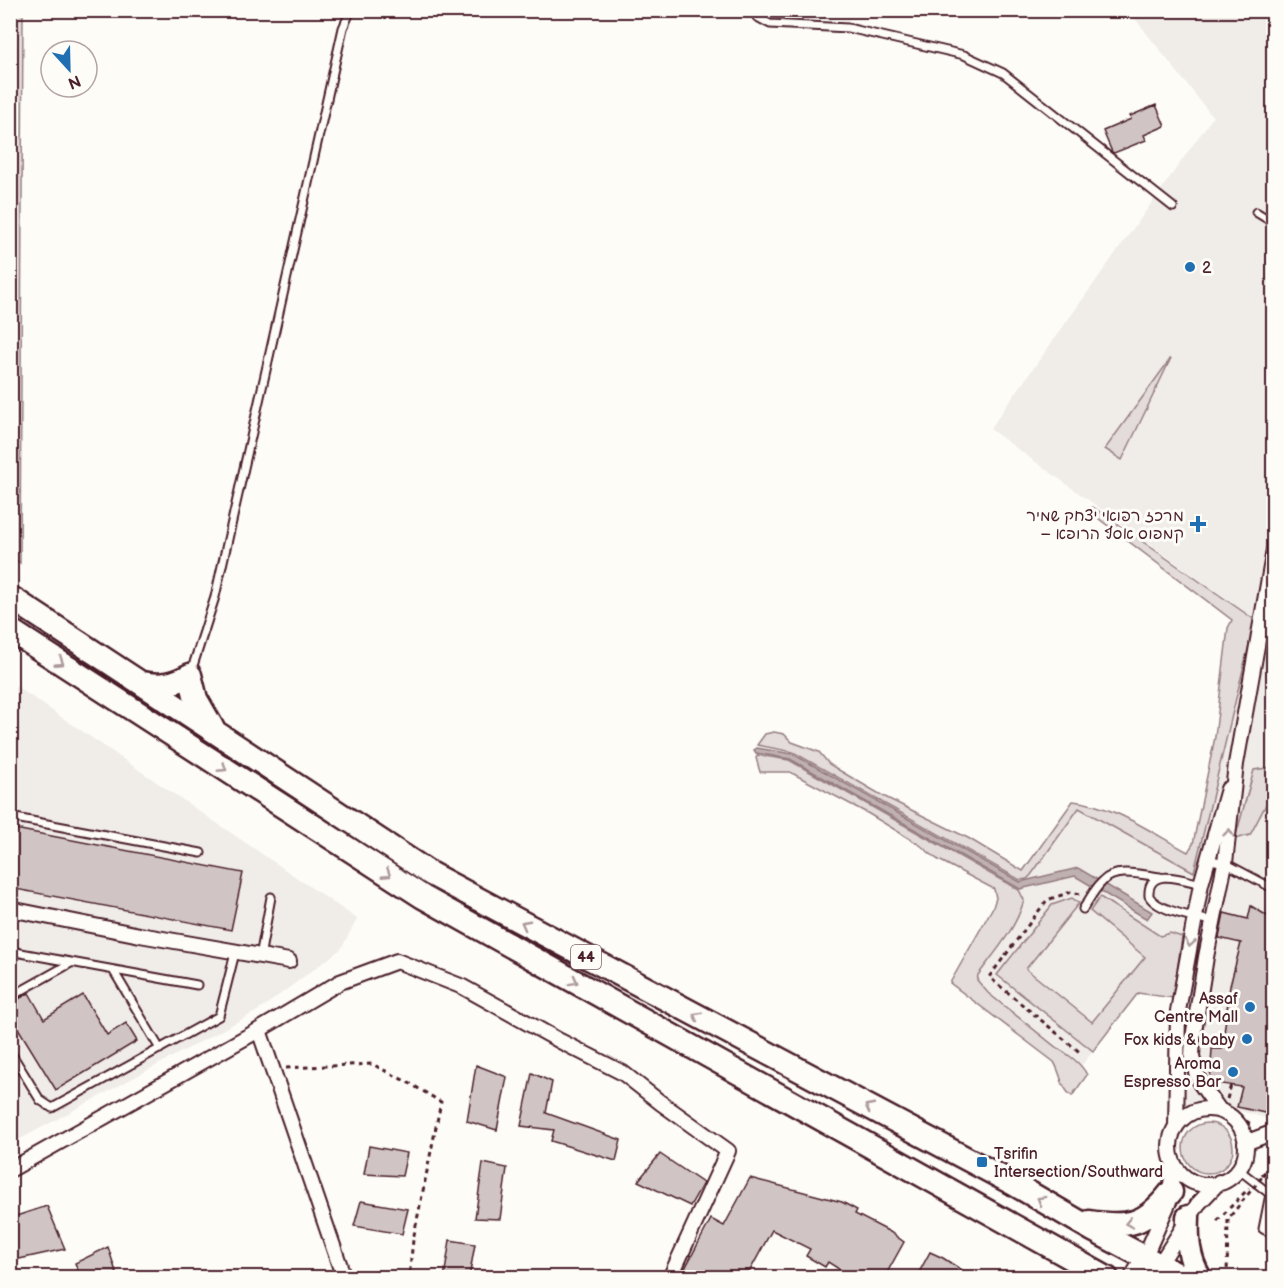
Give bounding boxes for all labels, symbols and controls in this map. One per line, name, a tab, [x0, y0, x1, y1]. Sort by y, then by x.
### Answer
north arrow	[39, 39, 99, 99]
text: N	[65, 70, 83, 93]
place label: 2	[1202, 259, 1212, 278]
marker: 2	[1183, 260, 1197, 274]
place label: מרכז רפואי יצחק שמיר – קמפוס אסף הרופא	[1026, 507, 1184, 544]
marker: מרכז רפואי יצחק שמיר – קמפוס אסף הרופא	[1189, 515, 1207, 533]
one-way arrow	[53, 655, 64, 666]
one-way arrow	[217, 760, 228, 771]
one-way arrow	[1222, 828, 1235, 837]
one-way arrow	[381, 866, 391, 878]
one-way arrow	[521, 920, 531, 931]
one-way arrow	[1184, 937, 1197, 947]
road number: 44	[571, 945, 601, 969]
one-way arrow	[568, 974, 578, 985]
place label: Assaf Centre Mall	[1154, 990, 1238, 1027]
marker: Assaf Centre Mall	[1243, 1000, 1257, 1014]
one-way arrow	[692, 1011, 703, 1023]
place label: Fox kids & baby	[1124, 1031, 1236, 1050]
marker: Fox kids & baby	[1240, 1032, 1254, 1046]
place label: Aroma Espresso Bar	[1123, 1055, 1221, 1092]
marker: Aroma Espresso Bar	[1226, 1065, 1240, 1079]
one-way arrow	[865, 1103, 875, 1114]
place label: Tsrifin Intersection/Southward	[994, 1145, 1163, 1182]
marker: Tsrifin Intersection/Southward	[975, 1155, 989, 1169]
one-way arrow	[1037, 1195, 1047, 1207]
one-way arrow	[1124, 1216, 1134, 1229]

